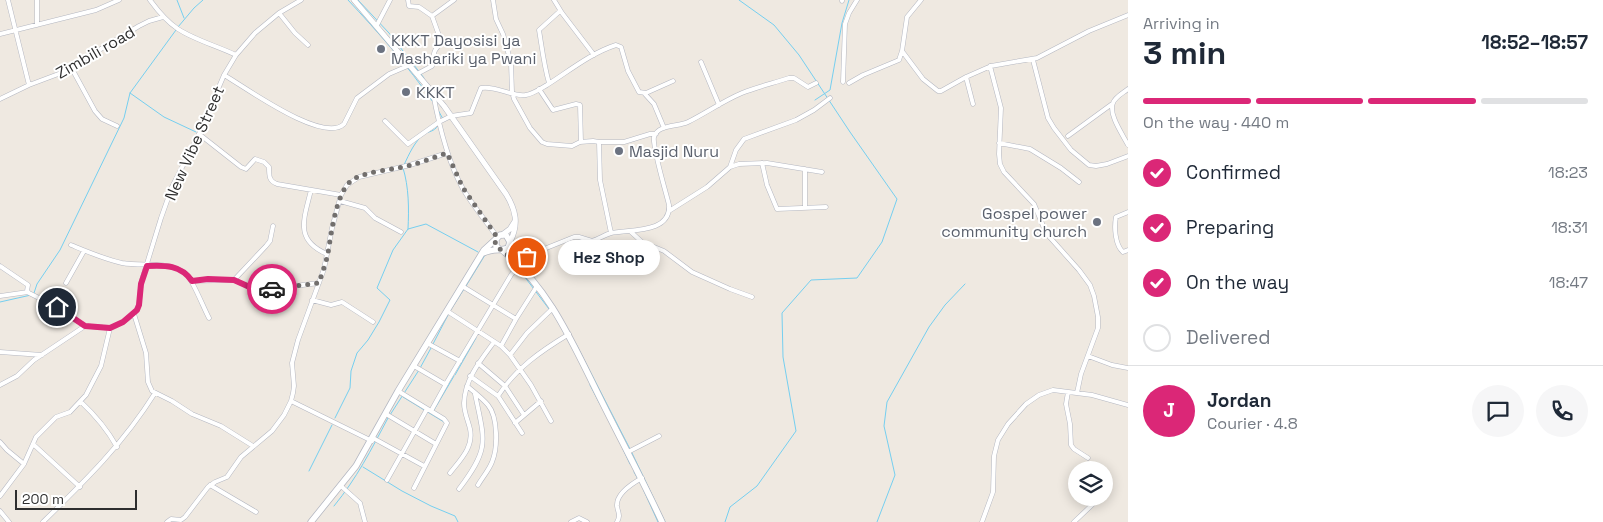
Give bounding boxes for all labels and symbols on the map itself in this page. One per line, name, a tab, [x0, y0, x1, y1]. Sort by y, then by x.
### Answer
street label: Zimbili road	[52, 21, 139, 84]
place label: KKKT Dayosisi ya Mashariki ya Pwani	[391, 30, 536, 69]
marker: KKKT Dayosisi ya Mashariki ya Pwani	[375, 43, 387, 55]
place label: KKKT	[416, 82, 455, 103]
street label: New Vibe Street	[160, 83, 229, 204]
marker: KKKT	[400, 86, 412, 98]
place label: Masjid Nuru	[629, 141, 719, 162]
marker: Masjid Nuru	[613, 145, 625, 157]
place label: Gospel power community church	[941, 203, 1087, 242]
marker: Gospel power community church	[1091, 216, 1103, 228]
pin	[506, 236, 548, 278]
callout: Hez Shop	[557, 240, 660, 274]
courier	[247, 264, 297, 314]
pin	[36, 286, 78, 328]
scale bar	[15, 487, 138, 510]

